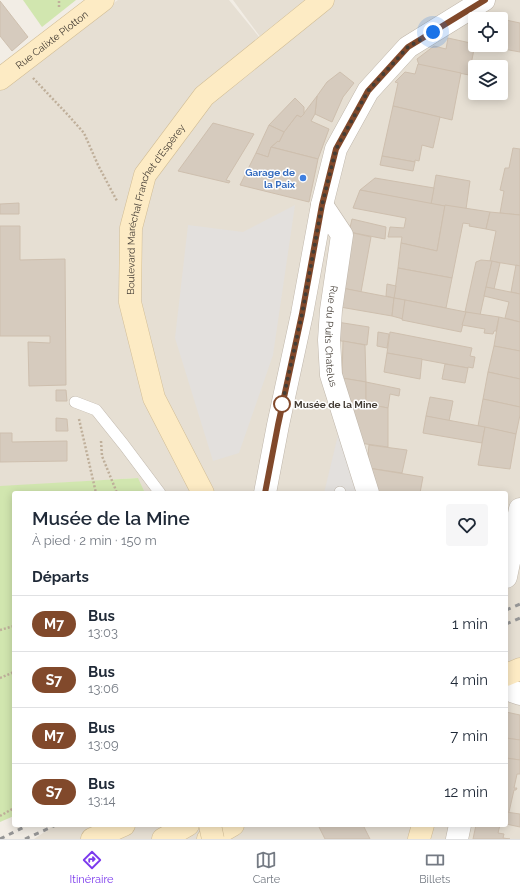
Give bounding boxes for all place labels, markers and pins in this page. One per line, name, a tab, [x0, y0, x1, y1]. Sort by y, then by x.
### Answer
place label: Garage de la Paix	[245, 167, 296, 190]
marker: Garage de la Paix	[298, 173, 308, 183]
marker: Musée de la Mine	[273, 395, 291, 413]
place label: Musée de la Mine	[294, 399, 378, 410]

